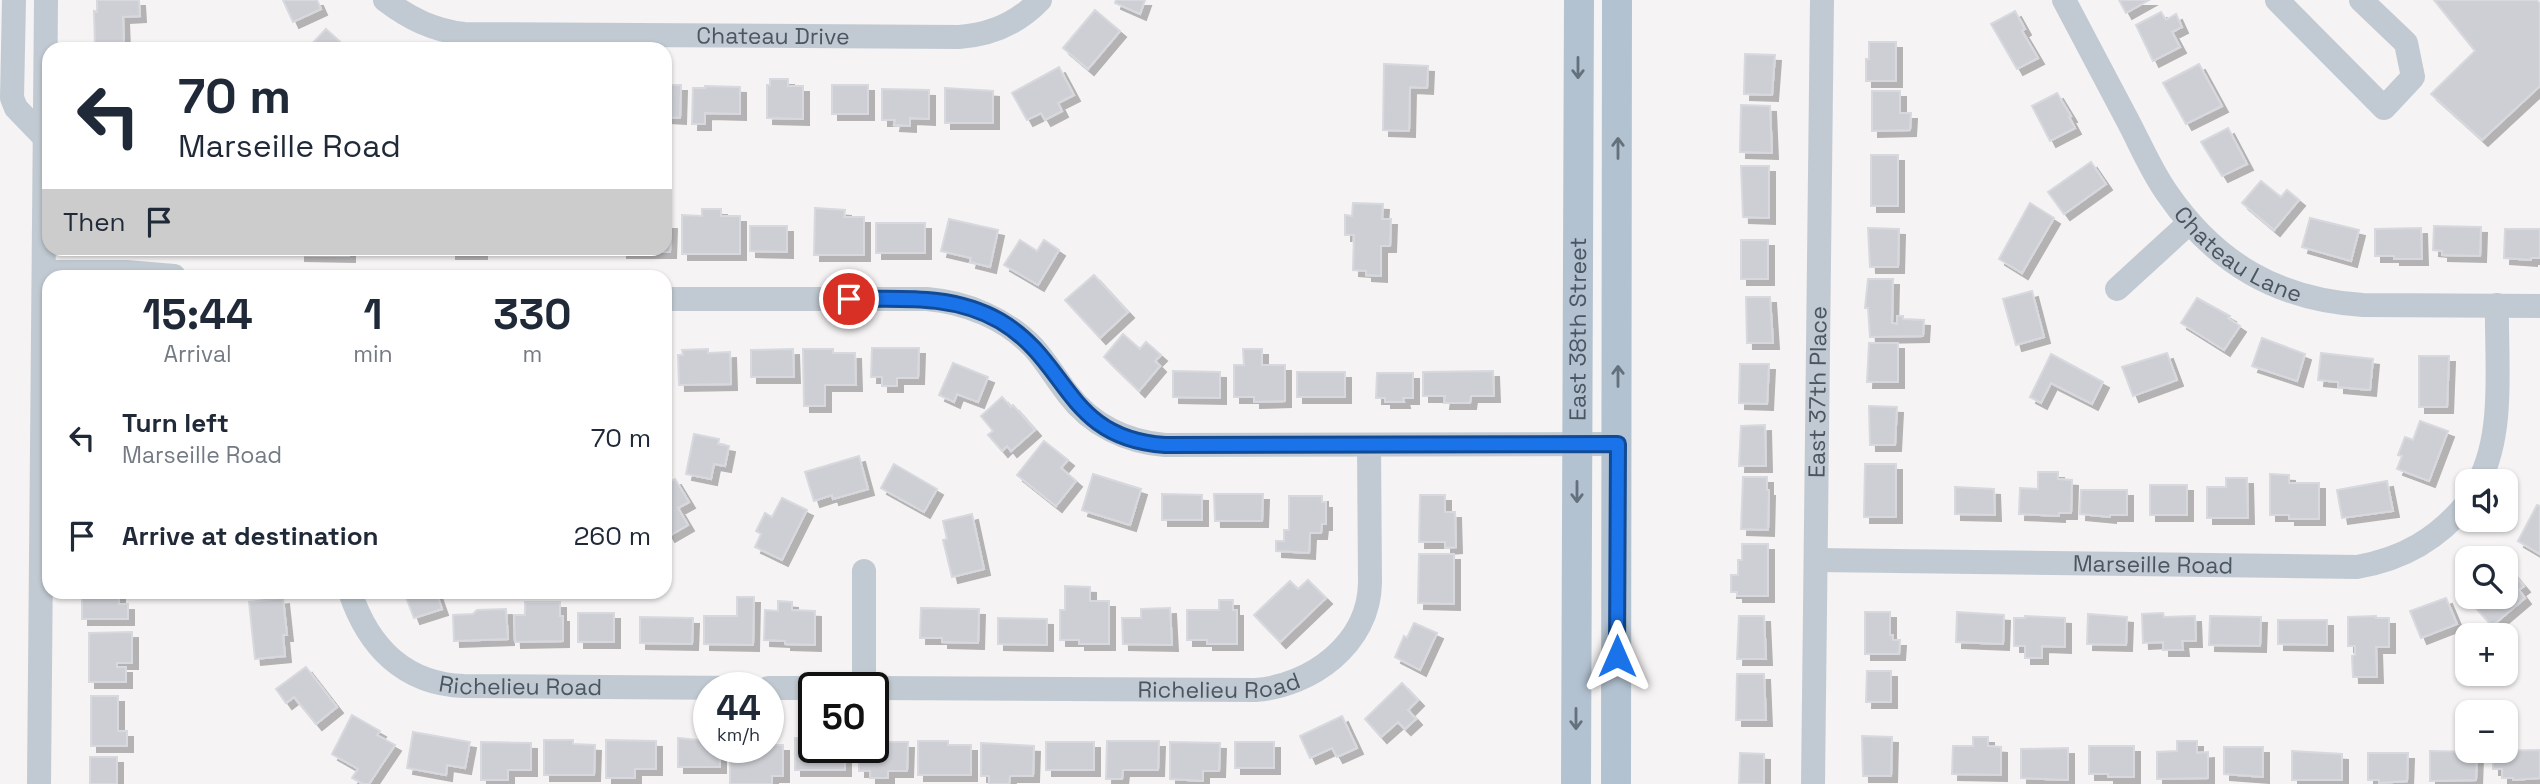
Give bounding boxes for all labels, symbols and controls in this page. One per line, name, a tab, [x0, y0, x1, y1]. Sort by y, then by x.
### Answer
street label: Chateau Drive	[696, 20, 850, 51]
one-way arrow	[1571, 56, 1585, 79]
text: 70 m	[178, 65, 291, 127]
icon: left	[63, 70, 154, 161]
text: Marseille Road	[178, 126, 401, 166]
one-way arrow	[1611, 137, 1625, 160]
street label: Chateau Lane	[2167, 200, 2306, 309]
icon: arrive	[140, 203, 178, 241]
text: Then	[63, 205, 126, 239]
street label: East 38th Street	[1562, 237, 1593, 421]
pin	[819, 269, 879, 329]
icon: arrive	[830, 280, 868, 318]
text: 15:44	[143, 288, 253, 341]
text: 1	[363, 288, 382, 341]
text: 330	[493, 288, 571, 341]
street label: East 37th Place	[1802, 306, 1833, 478]
text: Arrival	[163, 339, 232, 369]
text: min	[353, 339, 393, 369]
text: m	[522, 339, 542, 369]
one-way arrow	[1611, 364, 1625, 387]
text: Turn left	[122, 406, 229, 440]
icon: left	[63, 419, 101, 457]
text: 70 m	[591, 421, 651, 455]
text: Marseille Road	[122, 440, 282, 470]
map controls	[2455, 469, 2518, 763]
button: sound	[2455, 469, 2518, 532]
one-way arrow	[1571, 480, 1584, 503]
icon: arrive	[63, 517, 101, 555]
text: Arrive at destination	[122, 519, 379, 553]
text: 260 m	[574, 519, 651, 553]
button: search	[2455, 546, 2518, 609]
street label: Marseille Road	[2073, 548, 2233, 580]
position arrow	[1580, 619, 1654, 693]
button: +	[2455, 623, 2518, 686]
street label: Richelieu Road	[1137, 665, 1304, 705]
street label: Richelieu Road	[437, 668, 602, 702]
speed limit sign: 50	[798, 672, 889, 763]
text: 44	[716, 686, 761, 730]
button: −	[2455, 700, 2518, 763]
one-way arrow	[1569, 707, 1583, 730]
text: km/h	[717, 723, 760, 746]

